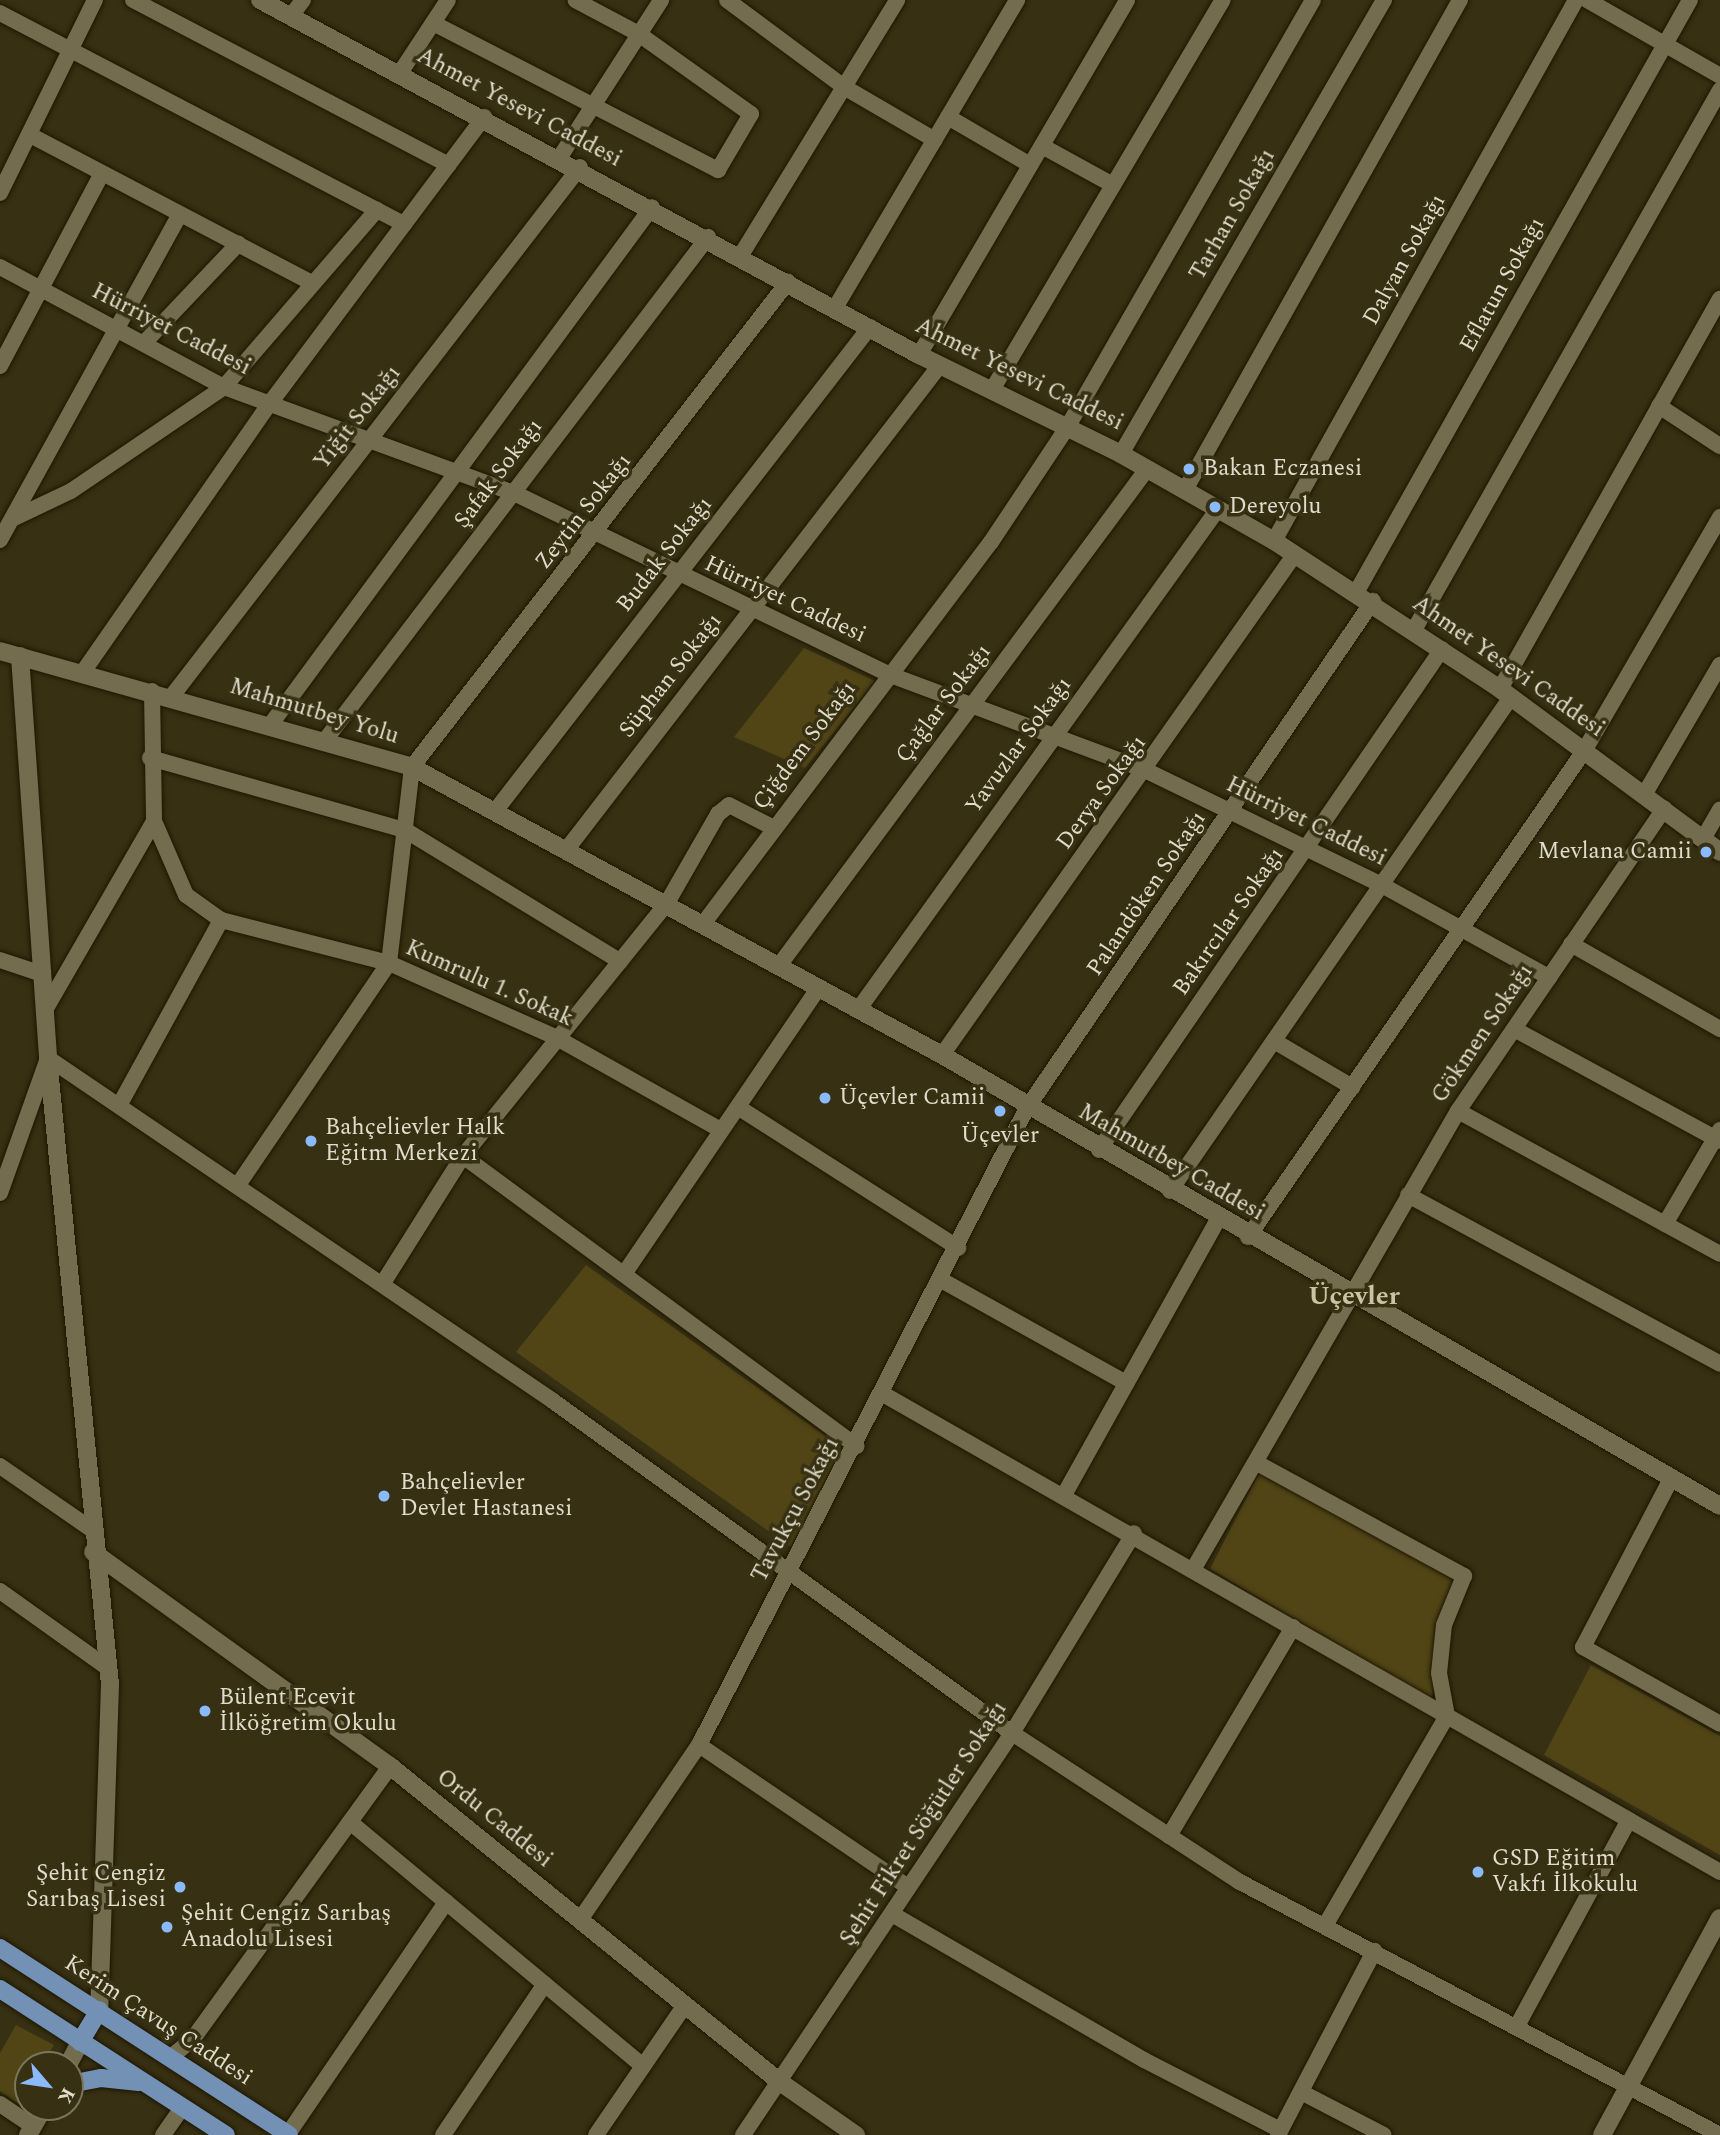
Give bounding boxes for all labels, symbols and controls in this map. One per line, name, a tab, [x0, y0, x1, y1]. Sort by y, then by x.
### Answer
street label: Ahmet Yesevi Caddesi	[412, 42, 626, 174]
street label: Tarhan Sokağı	[1184, 144, 1282, 286]
street label: Dalyan Sokağı	[1358, 190, 1452, 330]
street label: Eflatun Sokağı	[1455, 213, 1551, 357]
street label: Hürriyet Caddesi	[87, 278, 255, 382]
street label: Ahmet Yesevi Caddesi	[910, 313, 1128, 437]
street label: Yiğit Sokağı	[309, 360, 407, 476]
street label: Şafak Sokağı	[449, 414, 549, 534]
street label: Zeytin Sokağı	[530, 449, 638, 575]
place label: Bakan Eczanesi	[1203, 455, 1362, 483]
marker: Bakan Eczanesi	[1181, 461, 1197, 477]
street label: Budak Sokağı	[611, 492, 719, 618]
place label: Dereyolu	[1229, 493, 1321, 521]
marker: Dereyolu	[1207, 499, 1223, 515]
street label: Hürriyet Caddesi	[700, 551, 870, 649]
street label: Ahmet Yesevi Caddesi	[1407, 590, 1609, 744]
street label: Süphan Sokağı	[614, 608, 728, 744]
street label: Çağlar Sokağı	[890, 639, 998, 769]
street label: Yavuzlar Sokağı	[960, 672, 1078, 820]
street label: Mahmutbey Yolu	[226, 673, 402, 751]
street label: Çiğdem Sokağı	[748, 676, 862, 816]
street label: Derya Sokağı	[1051, 730, 1153, 856]
street label: Hürriyet Caddesi	[1221, 771, 1391, 873]
street label: Palandöken Sokağı	[1082, 806, 1212, 982]
place label: Mevlana Camii	[1537, 838, 1692, 866]
street label: Bakırcılar Sokağı	[1168, 843, 1290, 1001]
marker: Mevlana Camii	[1698, 844, 1714, 860]
street label: Kumrulu 1. Sokak	[401, 935, 577, 1033]
street label: Gökmen Sokağı	[1426, 959, 1540, 1109]
place label: Üçevler Camii	[839, 1084, 985, 1112]
marker: Üçevler Camii	[817, 1090, 833, 1106]
street label: Mahmutbey Caddesi	[1073, 1098, 1269, 1228]
marker: Üçevler	[992, 1103, 1008, 1119]
place label: Bahçelievler Halk Eğitm Merkezi	[325, 1114, 505, 1168]
place label: Üçevler	[961, 1122, 1039, 1150]
marker: Bahçelievler Halk Eğitm Merkezi	[303, 1133, 319, 1149]
district label: Üçevler	[1308, 1281, 1400, 1313]
street label: Tavukçu Sokağı	[746, 1433, 846, 1587]
place label: Bahçelievler Devlet Hastanesi	[400, 1469, 572, 1523]
marker: Bahçelievler Devlet Hastanesi	[374, 1486, 394, 1506]
place label: Bülent Ecevit İlköğretim Okulu	[219, 1684, 397, 1738]
street label: Şehit Fikret Söğütler Sokağı	[834, 1696, 1014, 1952]
marker: Bülent Ecevit İlköğretim Okulu	[197, 1703, 213, 1719]
street label: Ordu Caddesi	[430, 1764, 558, 1874]
place label: GSD Eğitim Vakfı İlkokulu	[1492, 1845, 1638, 1899]
place label: Şehit Cengiz Sarıbaş Lisesi	[26, 1860, 166, 1914]
marker: GSD Eğitim Vakfı İlkokulu	[1470, 1864, 1486, 1880]
marker: Şehit Cengiz Sarıbaş Lisesi	[172, 1879, 188, 1895]
place label: Şehit Cengiz Sarıbaş Anadolu Lisesi	[181, 1900, 391, 1954]
marker: Şehit Cengiz Sarıbaş Anadolu Lisesi	[159, 1919, 175, 1935]
street label: Kerim Çavuş Caddesi	[59, 1950, 257, 2092]
north arrow	[14, 2051, 84, 2121]
text: K	[50, 2082, 82, 2109]

